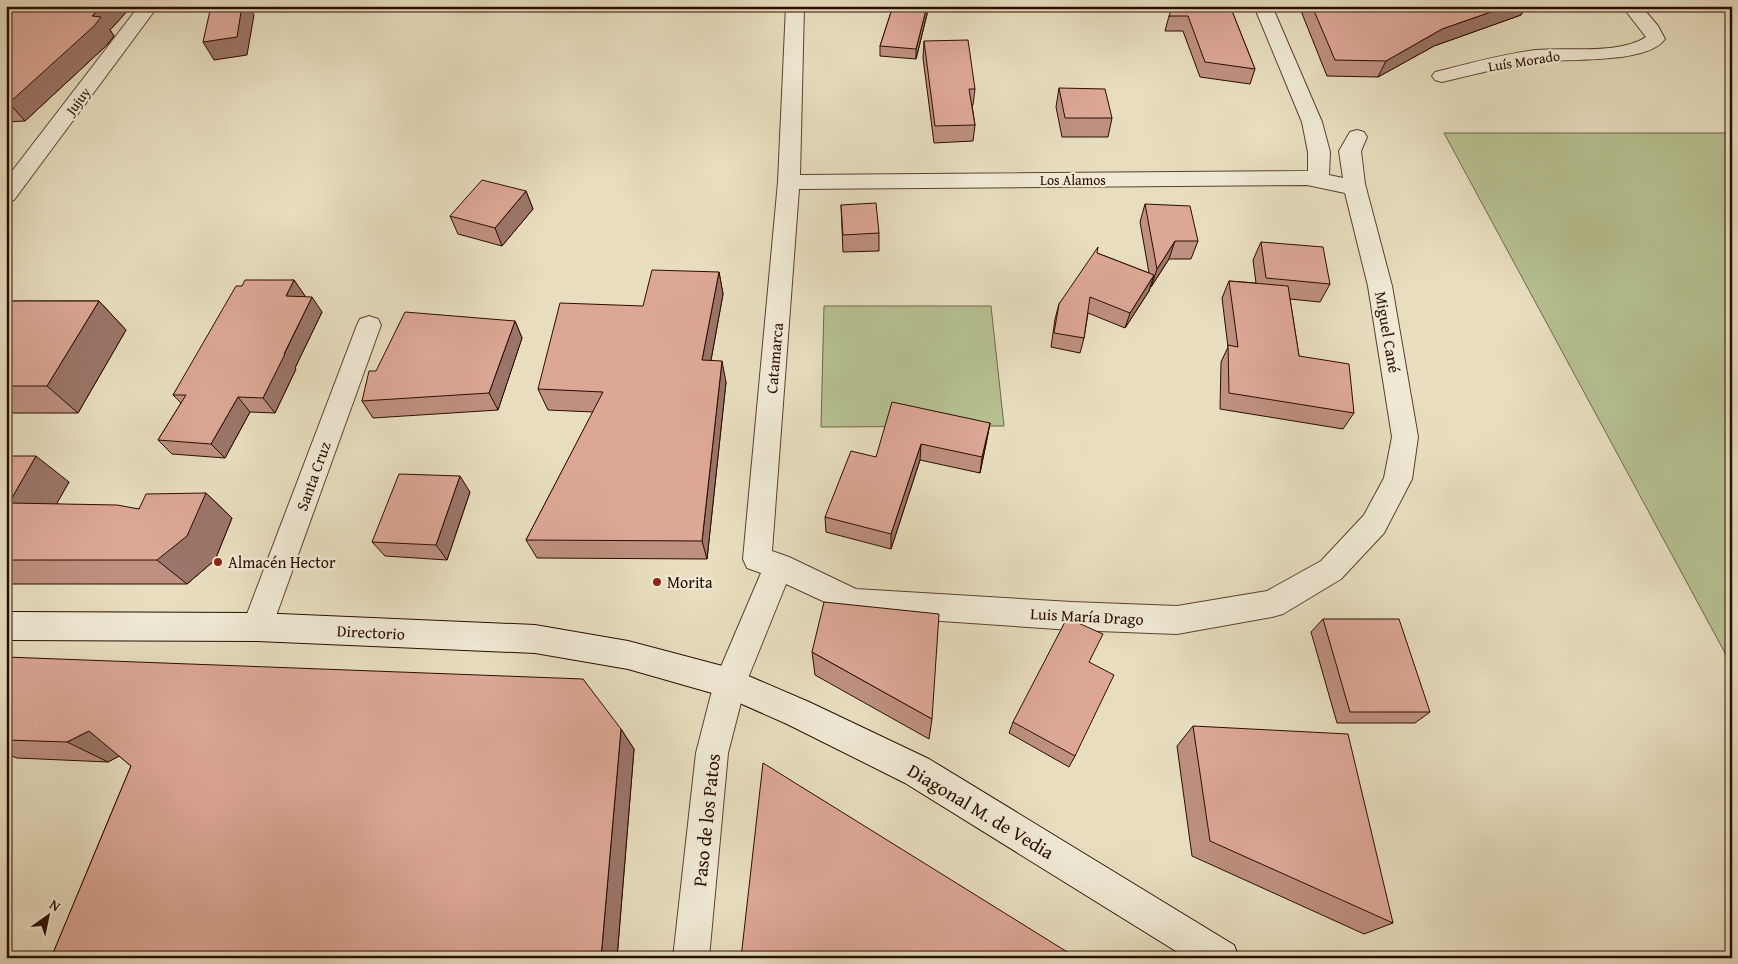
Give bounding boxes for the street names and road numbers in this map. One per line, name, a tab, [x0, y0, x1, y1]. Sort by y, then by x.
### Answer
street label: Luís Morado	[1487, 45, 1561, 77]
street label: Jujuy	[60, 83, 95, 121]
street label: Los Alamos	[1040, 170, 1106, 190]
street label: Miguel Cané	[1369, 289, 1407, 375]
street label: Catamarca	[759, 321, 789, 394]
street label: Santa Cruz	[289, 438, 337, 514]
street label: Luis María Drago	[1030, 601, 1144, 631]
street label: Directorio	[336, 618, 406, 646]
street label: Paso de los Patos	[685, 752, 727, 888]
street label: Diagonal M. de Vedia	[902, 756, 1060, 866]

